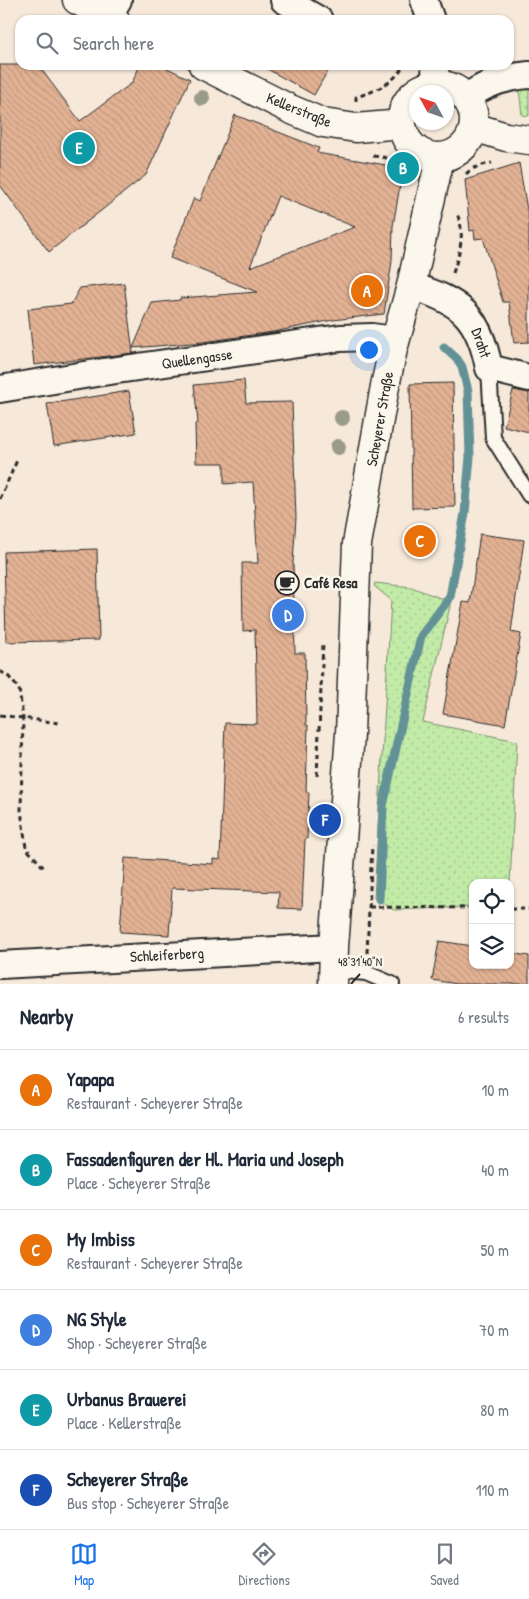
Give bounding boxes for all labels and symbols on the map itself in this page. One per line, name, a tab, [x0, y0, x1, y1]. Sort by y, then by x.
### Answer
north arrow	[409, 85, 454, 130]
street label: Kellerstraße	[263, 87, 335, 132]
pin: E	[63, 129, 95, 167]
pin: B	[387, 149, 419, 187]
pin: A	[351, 272, 383, 310]
street label: Draht	[467, 325, 497, 361]
your location	[356, 337, 382, 363]
street label: Quellengasse	[160, 343, 234, 374]
street label: Scheyerer Straße	[361, 370, 398, 468]
pin: C	[404, 522, 436, 560]
cafe icon: Café Resa	[274, 570, 300, 596]
place label: Café Resa	[304, 572, 357, 593]
pin: D	[272, 596, 304, 634]
pin: F	[309, 801, 341, 839]
street label: Schleiferberg	[129, 942, 205, 967]
text: 48°31'40"N	[338, 953, 382, 970]

